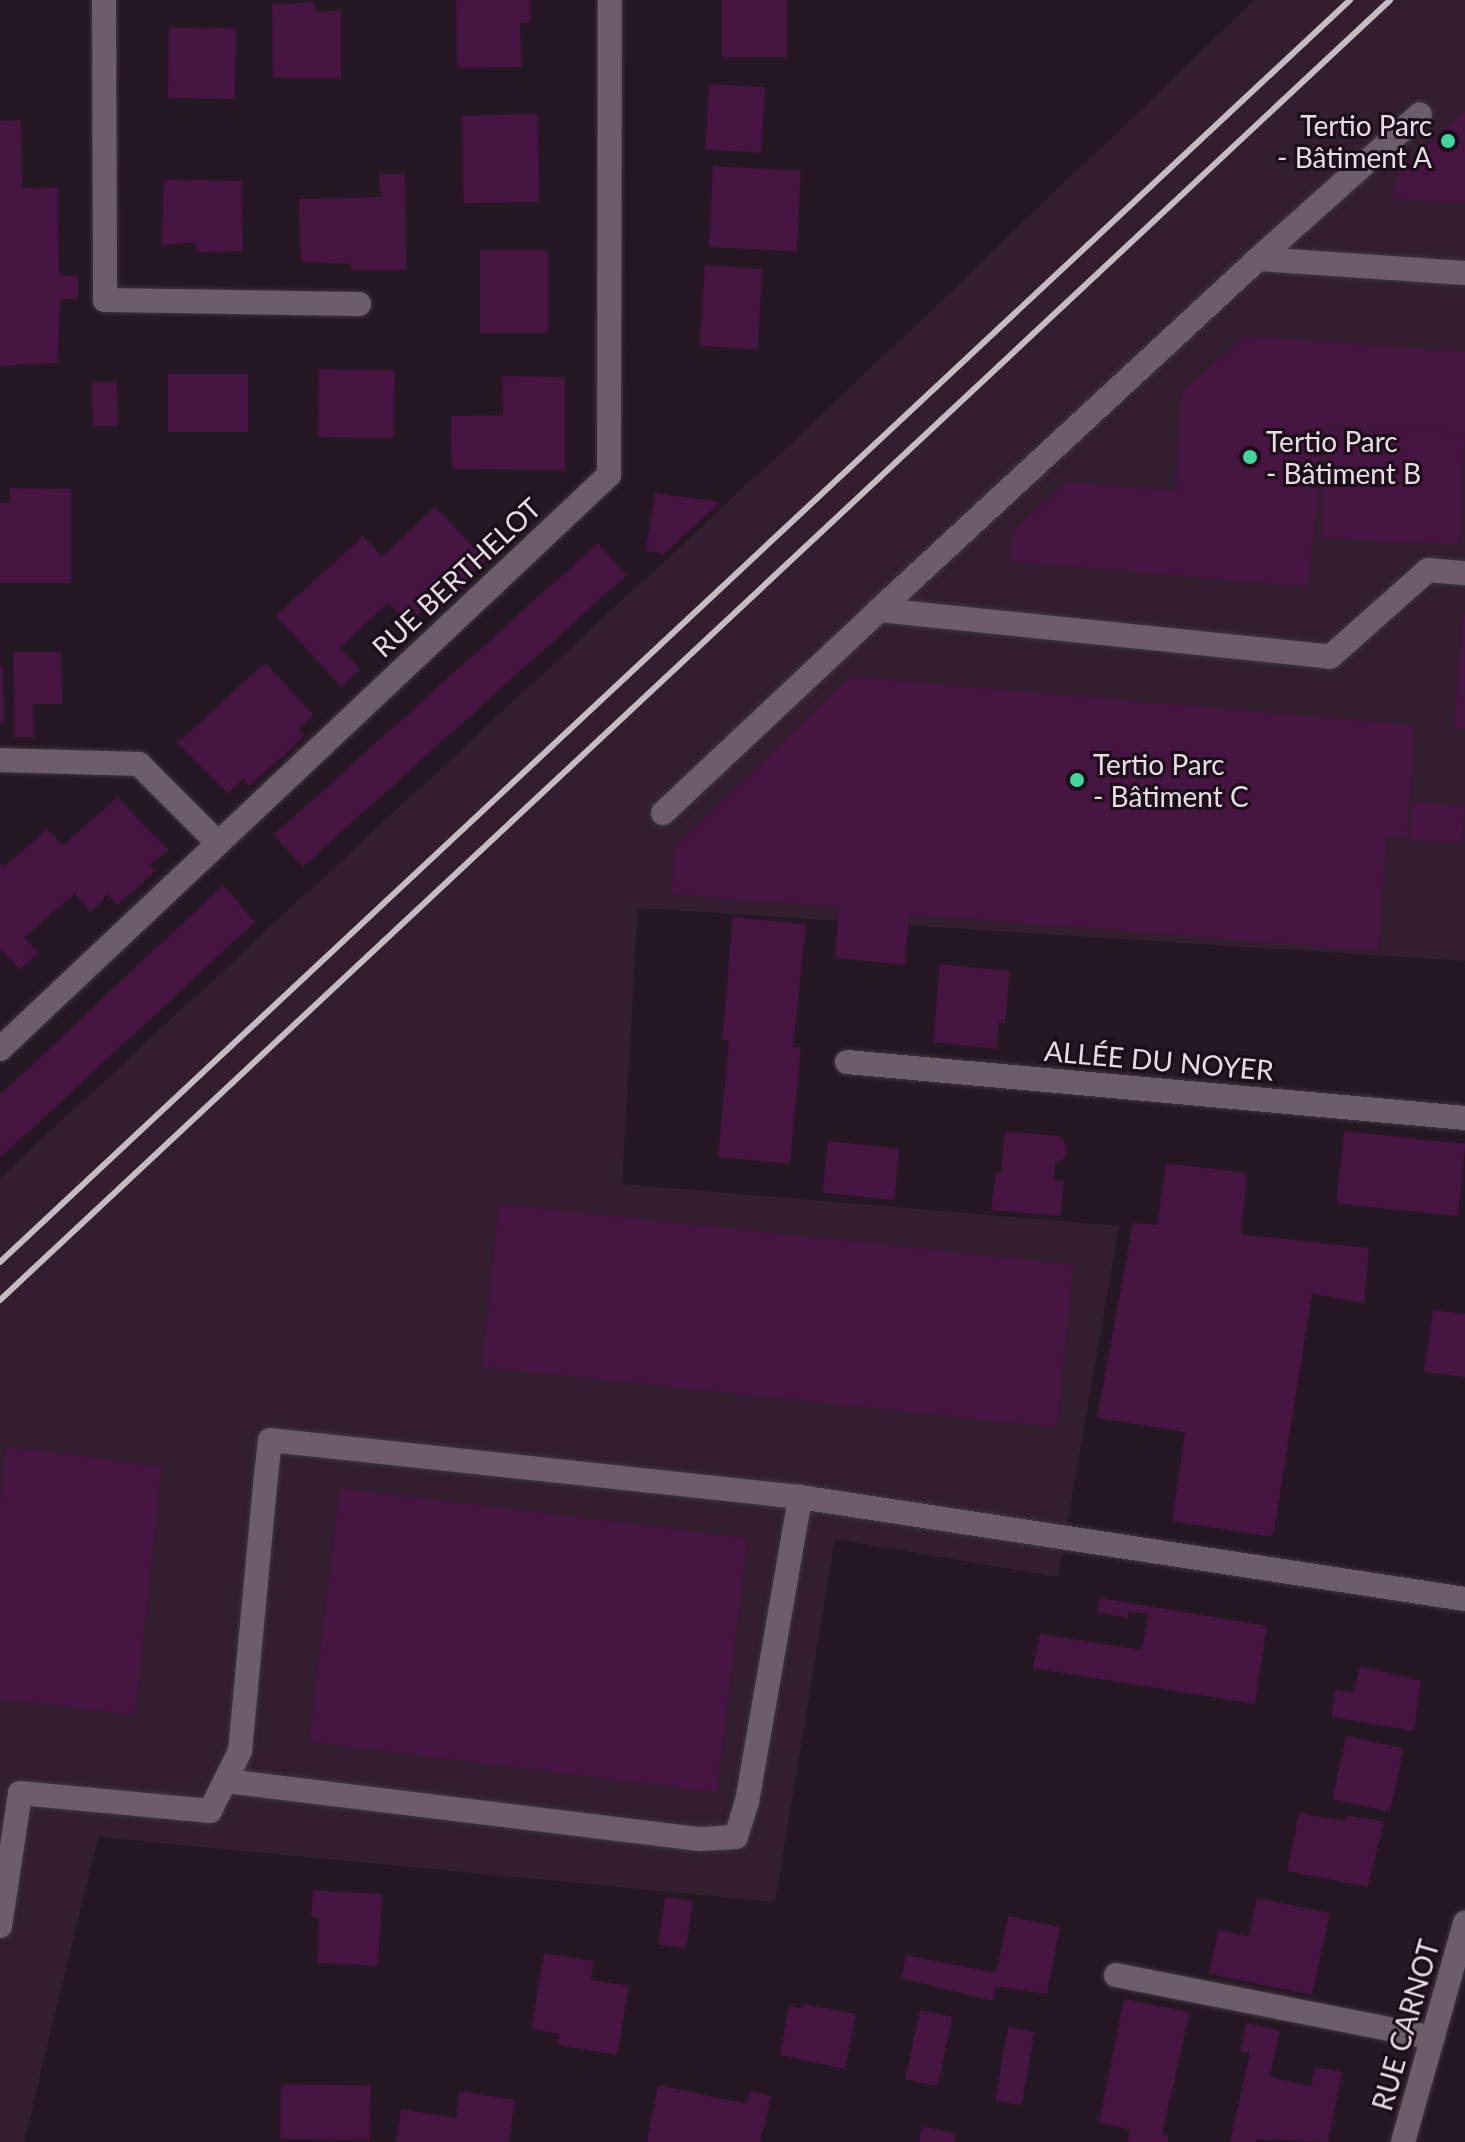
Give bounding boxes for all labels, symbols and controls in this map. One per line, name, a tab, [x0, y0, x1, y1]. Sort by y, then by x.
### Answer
place label: Tertio Parc - Bâtiment A	[1276, 108, 1432, 174]
marker: Tertio Parc - Bâtiment A	[1439, 132, 1457, 150]
place label: Tertio Parc - Bâtiment B	[1266, 424, 1421, 490]
marker: Tertio Parc - Bâtiment B	[1241, 448, 1259, 466]
street label: RUE BERTHELOT	[365, 490, 547, 664]
place label: Tertio Parc - Bâtiment C	[1093, 747, 1249, 813]
marker: Tertio Parc - Bâtiment C	[1068, 771, 1086, 789]
street label: ALLÉE DU NOYER	[1043, 1033, 1275, 1087]
street label: RUE CARNOT	[1365, 1936, 1445, 2114]

